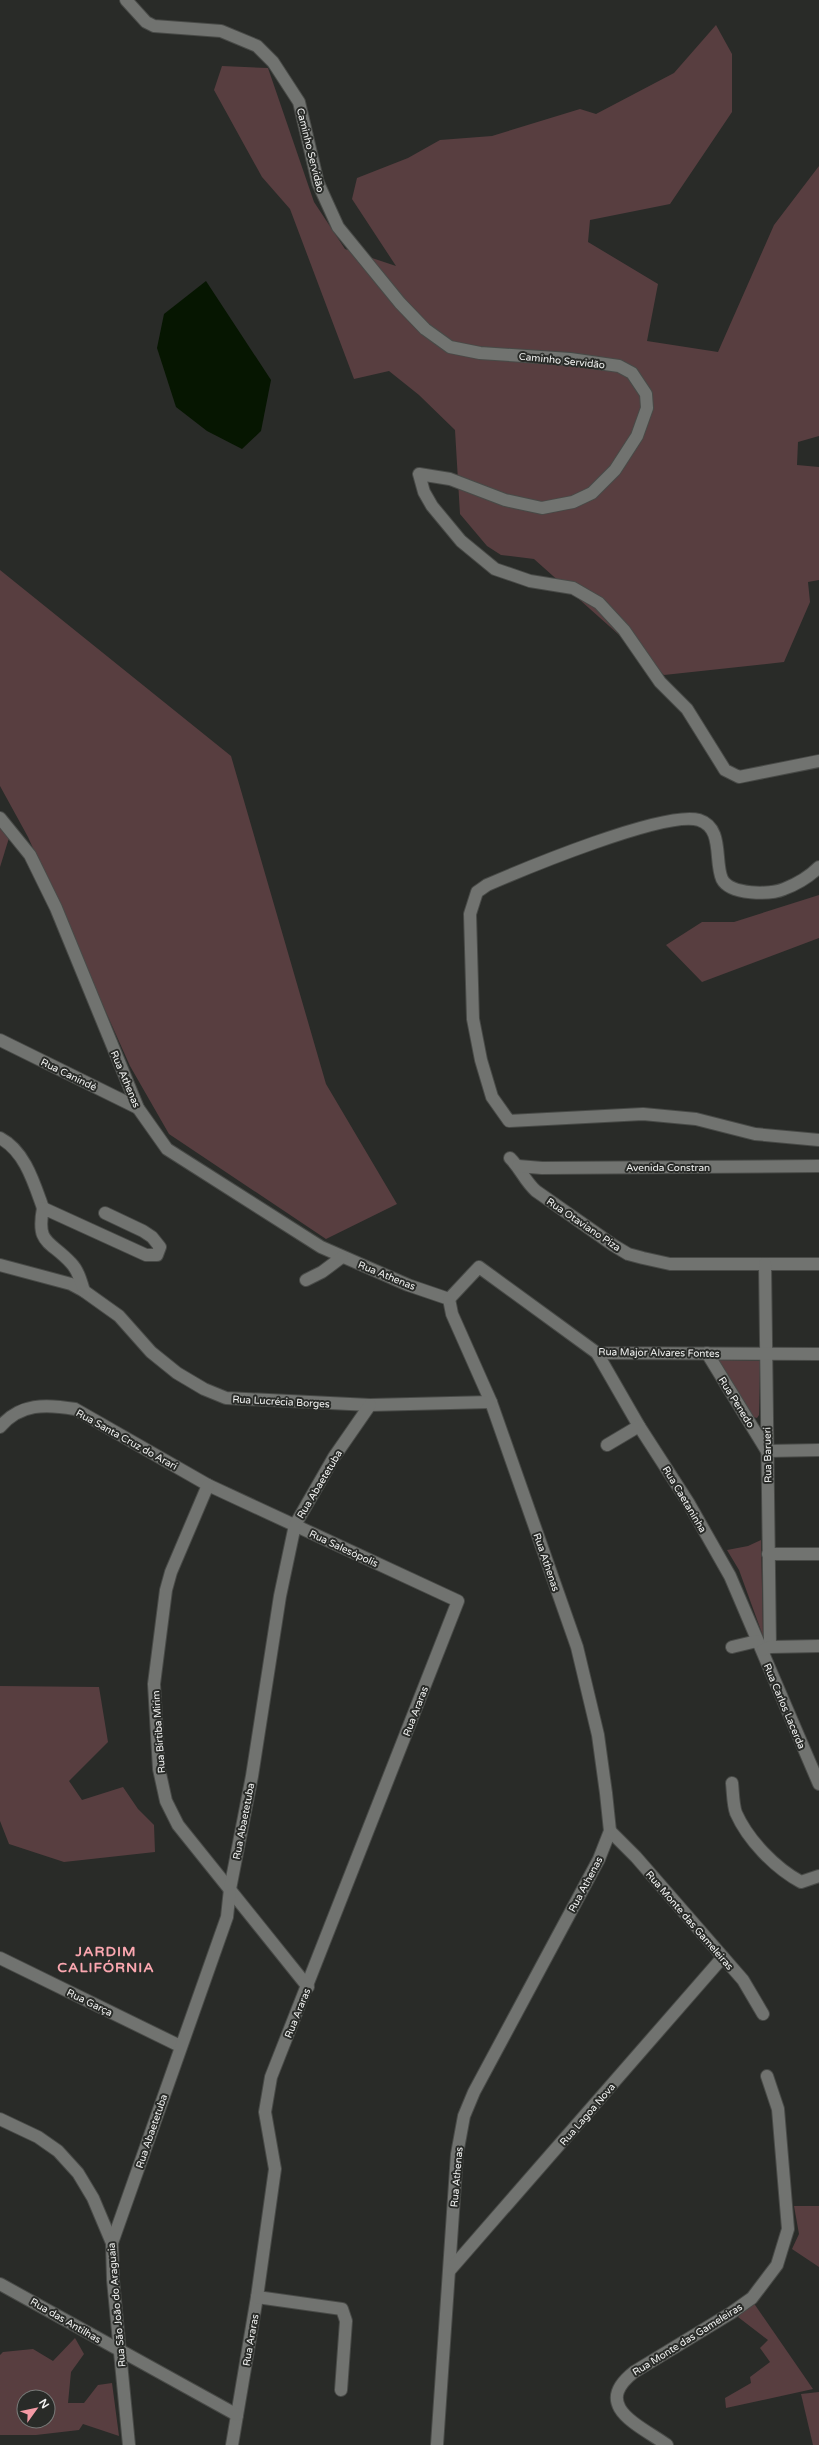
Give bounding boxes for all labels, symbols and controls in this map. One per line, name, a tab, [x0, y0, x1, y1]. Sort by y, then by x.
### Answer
street label: Caminho Servidão	[294, 107, 326, 194]
street label: Caminho Servidão	[518, 351, 606, 371]
street label: Rua Athenas	[108, 1049, 143, 1110]
street label: Rua Canindé	[39, 1056, 99, 1094]
street label: Avenida Constran	[626, 1162, 710, 1174]
street label: Rua Otaviano Piza	[544, 1196, 623, 1254]
street label: Rua Athenas	[356, 1259, 417, 1293]
street label: Rua Major Alvares Fontes	[598, 1346, 720, 1360]
street label: Rua Penedo	[716, 1375, 757, 1430]
street label: Rua Lucrécia Borges	[232, 1393, 330, 1411]
street label: Rua Santa Cruz do Arari	[74, 1407, 179, 1473]
street label: Rua Barueri	[762, 1427, 774, 1483]
street label: Rua Abaetetuba	[295, 1448, 345, 1521]
street label: Rua Caetaninha	[660, 1464, 709, 1535]
street label: Rua Salesópolis	[307, 1528, 380, 1570]
street label: Rua Athenas	[530, 1532, 562, 1593]
street label: Rua Carlos Lacerda	[761, 1662, 808, 1751]
street label: Rua Araras	[401, 1685, 431, 1738]
street label: Rua Birtiba Mirim	[150, 1690, 168, 1774]
street label: Rua Abaetetuba	[231, 1782, 257, 1860]
street label: Rua Athenas	[566, 1855, 606, 1914]
street label: Rua Monte das Gameleiras	[643, 1869, 736, 1973]
district label: JARDIM CALIFÓRNIA	[57, 1943, 155, 1976]
street label: Rua Garça	[65, 1987, 114, 2019]
street label: Rua Araras	[283, 1987, 313, 2040]
street label: Rua Lagoa Nova	[558, 2081, 618, 2148]
street label: Rua Abaetetuba	[134, 2093, 170, 2170]
street label: Rua Athenas	[448, 2146, 466, 2208]
street label: Rua São João do Araguaia	[106, 2242, 128, 2368]
street label: Rua das Antilhas	[28, 2296, 103, 2346]
street label: Rua Monte das Gameleiras	[630, 2301, 745, 2379]
street label: Rua Araras	[241, 2313, 261, 2367]
north arrow	[16, 2389, 56, 2429]
text: N	[36, 2397, 52, 2411]

